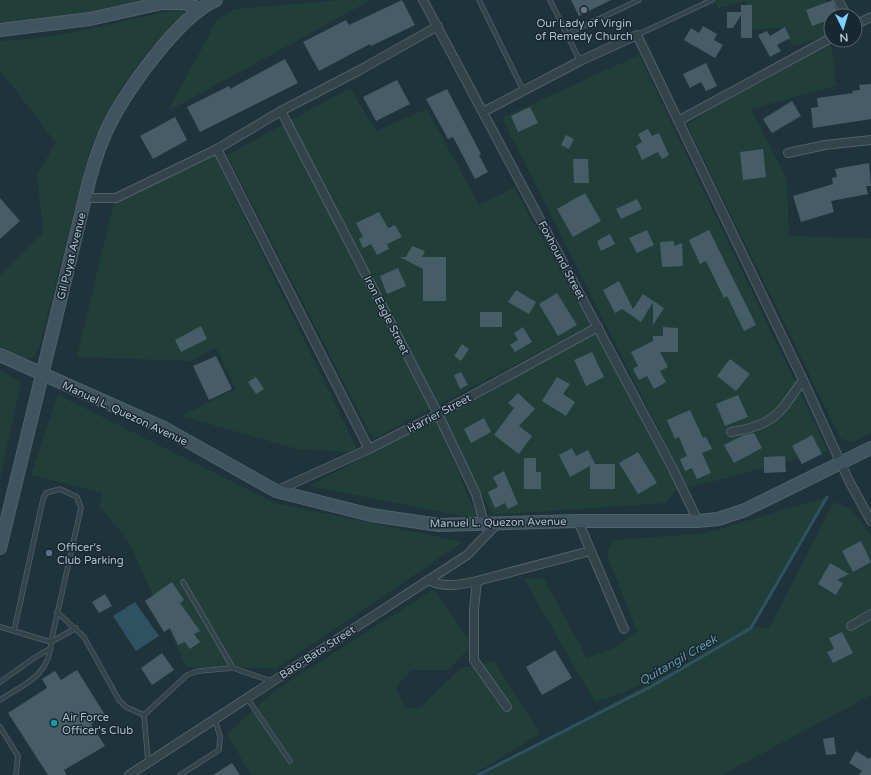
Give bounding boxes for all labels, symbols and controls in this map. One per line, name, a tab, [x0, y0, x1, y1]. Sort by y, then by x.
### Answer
marker: Our Lady of Virgin of Remedy Church	[579, 5, 589, 15]
north arrow	[823, 8, 863, 48]
place label: Our Lady of Virgin of Remedy Church	[535, 17, 633, 43]
text: N	[839, 31, 849, 44]
street label: Gil Puyat Avenue	[54, 211, 89, 301]
street label: Foxhound Street	[535, 219, 588, 302]
street label: Iron Eagle Street	[361, 274, 412, 357]
street label: Manuel L. Quezon Avenue	[60, 379, 190, 448]
street label: Harrier Street	[405, 391, 473, 436]
street label: Manuel L. Quezon Avenue	[429, 515, 567, 530]
place label: Officer's Club Parking	[57, 541, 124, 567]
marker: Officer's Club Parking	[44, 548, 54, 558]
street label: Bato-Bato Street	[277, 623, 358, 682]
water label: Quitangil Creek	[636, 631, 721, 688]
place label: Air Force Officer's Club	[62, 711, 133, 737]
marker: Air Force Officer's Club	[49, 718, 59, 728]

